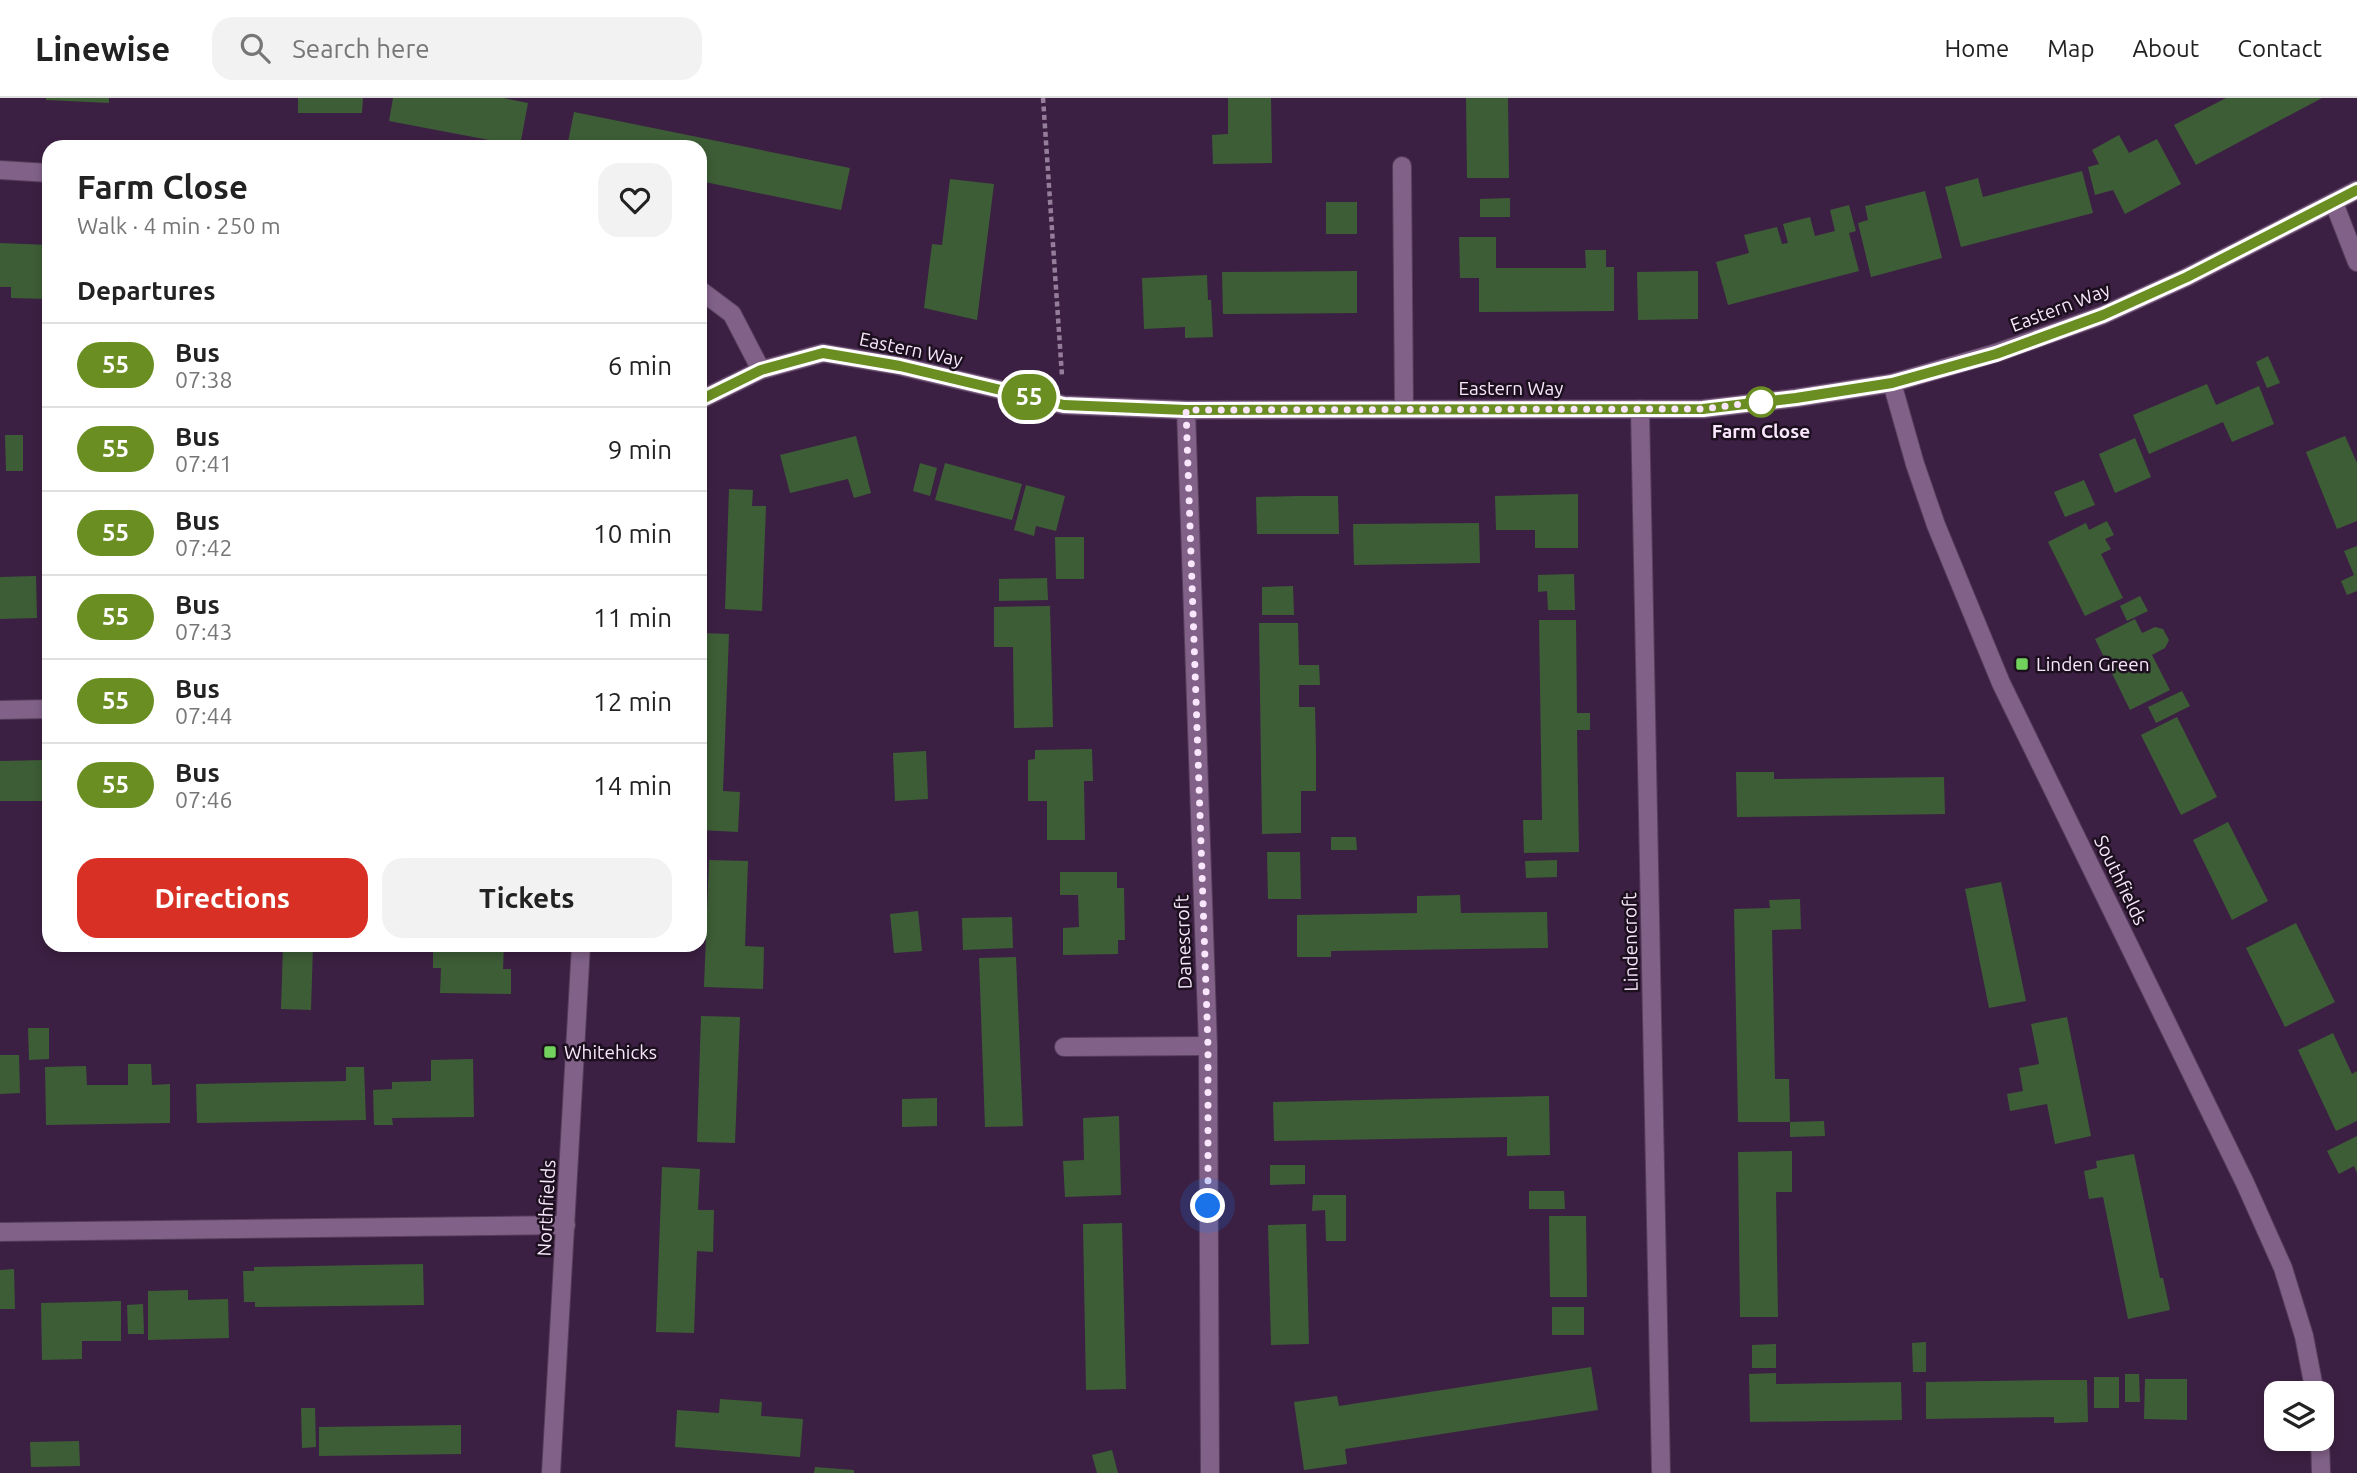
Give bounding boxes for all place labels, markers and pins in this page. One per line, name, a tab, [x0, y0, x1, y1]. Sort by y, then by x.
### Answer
marker: Farm Close	[1746, 387, 1776, 417]
place label: Farm Close	[1712, 420, 1810, 442]
place label: Linden Green	[2036, 653, 2150, 675]
marker: Linden Green	[2014, 656, 2030, 672]
place label: Whitehicks	[564, 1041, 657, 1063]
marker: Whitehicks	[542, 1044, 558, 1060]

